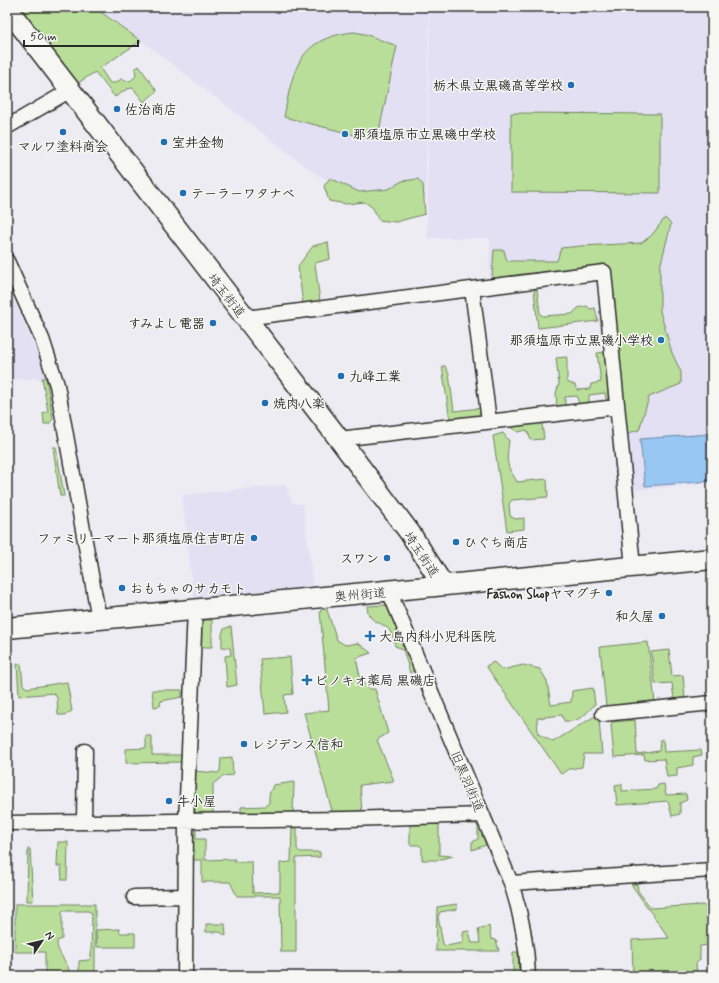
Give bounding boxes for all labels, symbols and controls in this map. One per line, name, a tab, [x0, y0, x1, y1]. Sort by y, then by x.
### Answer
scale bar	[24, 22, 138, 48]
text: 50 m	[30, 29, 57, 45]
place label: 栃木県立黒磯高等学校	[433, 78, 563, 95]
marker: 栃木県立黒磯高等学校	[566, 80, 576, 90]
place label: 佐治商店	[125, 102, 177, 119]
marker: 佐治商店	[112, 104, 122, 114]
marker: マルワ塗料商会	[58, 127, 68, 137]
place label: 那須塩原市立黒磯中学校	[353, 127, 496, 144]
marker: 那須塩原市立黒磯中学校	[340, 129, 350, 139]
place label: 室井金物	[172, 135, 224, 152]
marker: 室井金物	[159, 137, 169, 147]
place label: マルワ塗料商会	[18, 139, 108, 156]
place label: テーラーワタナベ	[191, 186, 295, 203]
marker: テーラーワタナベ	[178, 188, 188, 198]
street label: 埼玉街道	[203, 270, 249, 322]
place label: すみよし電器	[128, 316, 205, 333]
marker: すみよし電器	[208, 318, 218, 328]
place label: 那須塩原市立黒磯小学校	[510, 333, 653, 350]
marker: 那須塩原市立黒磯小学校	[656, 335, 666, 345]
place label: 九峰工業	[349, 369, 401, 386]
marker: 九峰工業	[336, 371, 346, 381]
place label: 焼肉八楽	[273, 396, 325, 413]
marker: 焼肉八楽	[260, 398, 270, 408]
street label: 埼玉街道	[399, 529, 442, 581]
place label: ファミリーマート那須塩原住吉町店	[37, 531, 246, 548]
marker: ファミリーマート那須塩原住吉町店	[249, 533, 259, 543]
place label: ひぐち商店	[464, 535, 529, 552]
marker: ひぐち商店	[451, 537, 461, 547]
place label: スワン	[340, 551, 379, 568]
marker: スワン	[382, 553, 392, 563]
place label: おもちゃのサカモト	[130, 581, 246, 598]
marker: おもちゃのサカモト	[117, 583, 127, 593]
street label: 奥州街道	[333, 585, 387, 606]
place label: Fashon Shopヤマグチ	[487, 586, 601, 603]
marker: Fashon Shopヤマグチ	[604, 588, 614, 598]
place label: 和久屋	[615, 609, 654, 626]
marker: 和久屋	[657, 611, 667, 621]
place label: 大島内科小児科医院	[379, 629, 496, 646]
marker: 大島内科小児科医院	[364, 630, 376, 642]
place label: ピノキオ薬局 黒磯店	[315, 673, 436, 690]
marker: ピノキオ薬局 黒磯店	[302, 675, 312, 685]
place label: レジデンス信和	[252, 737, 343, 754]
marker: レジデンス信和	[239, 739, 249, 749]
street label: 旧黒羽街道	[446, 748, 487, 815]
place label: 牛小屋	[177, 794, 216, 811]
marker: 牛小屋	[164, 796, 174, 806]
north arrow	[22, 921, 62, 961]
text: N	[42, 929, 57, 943]

